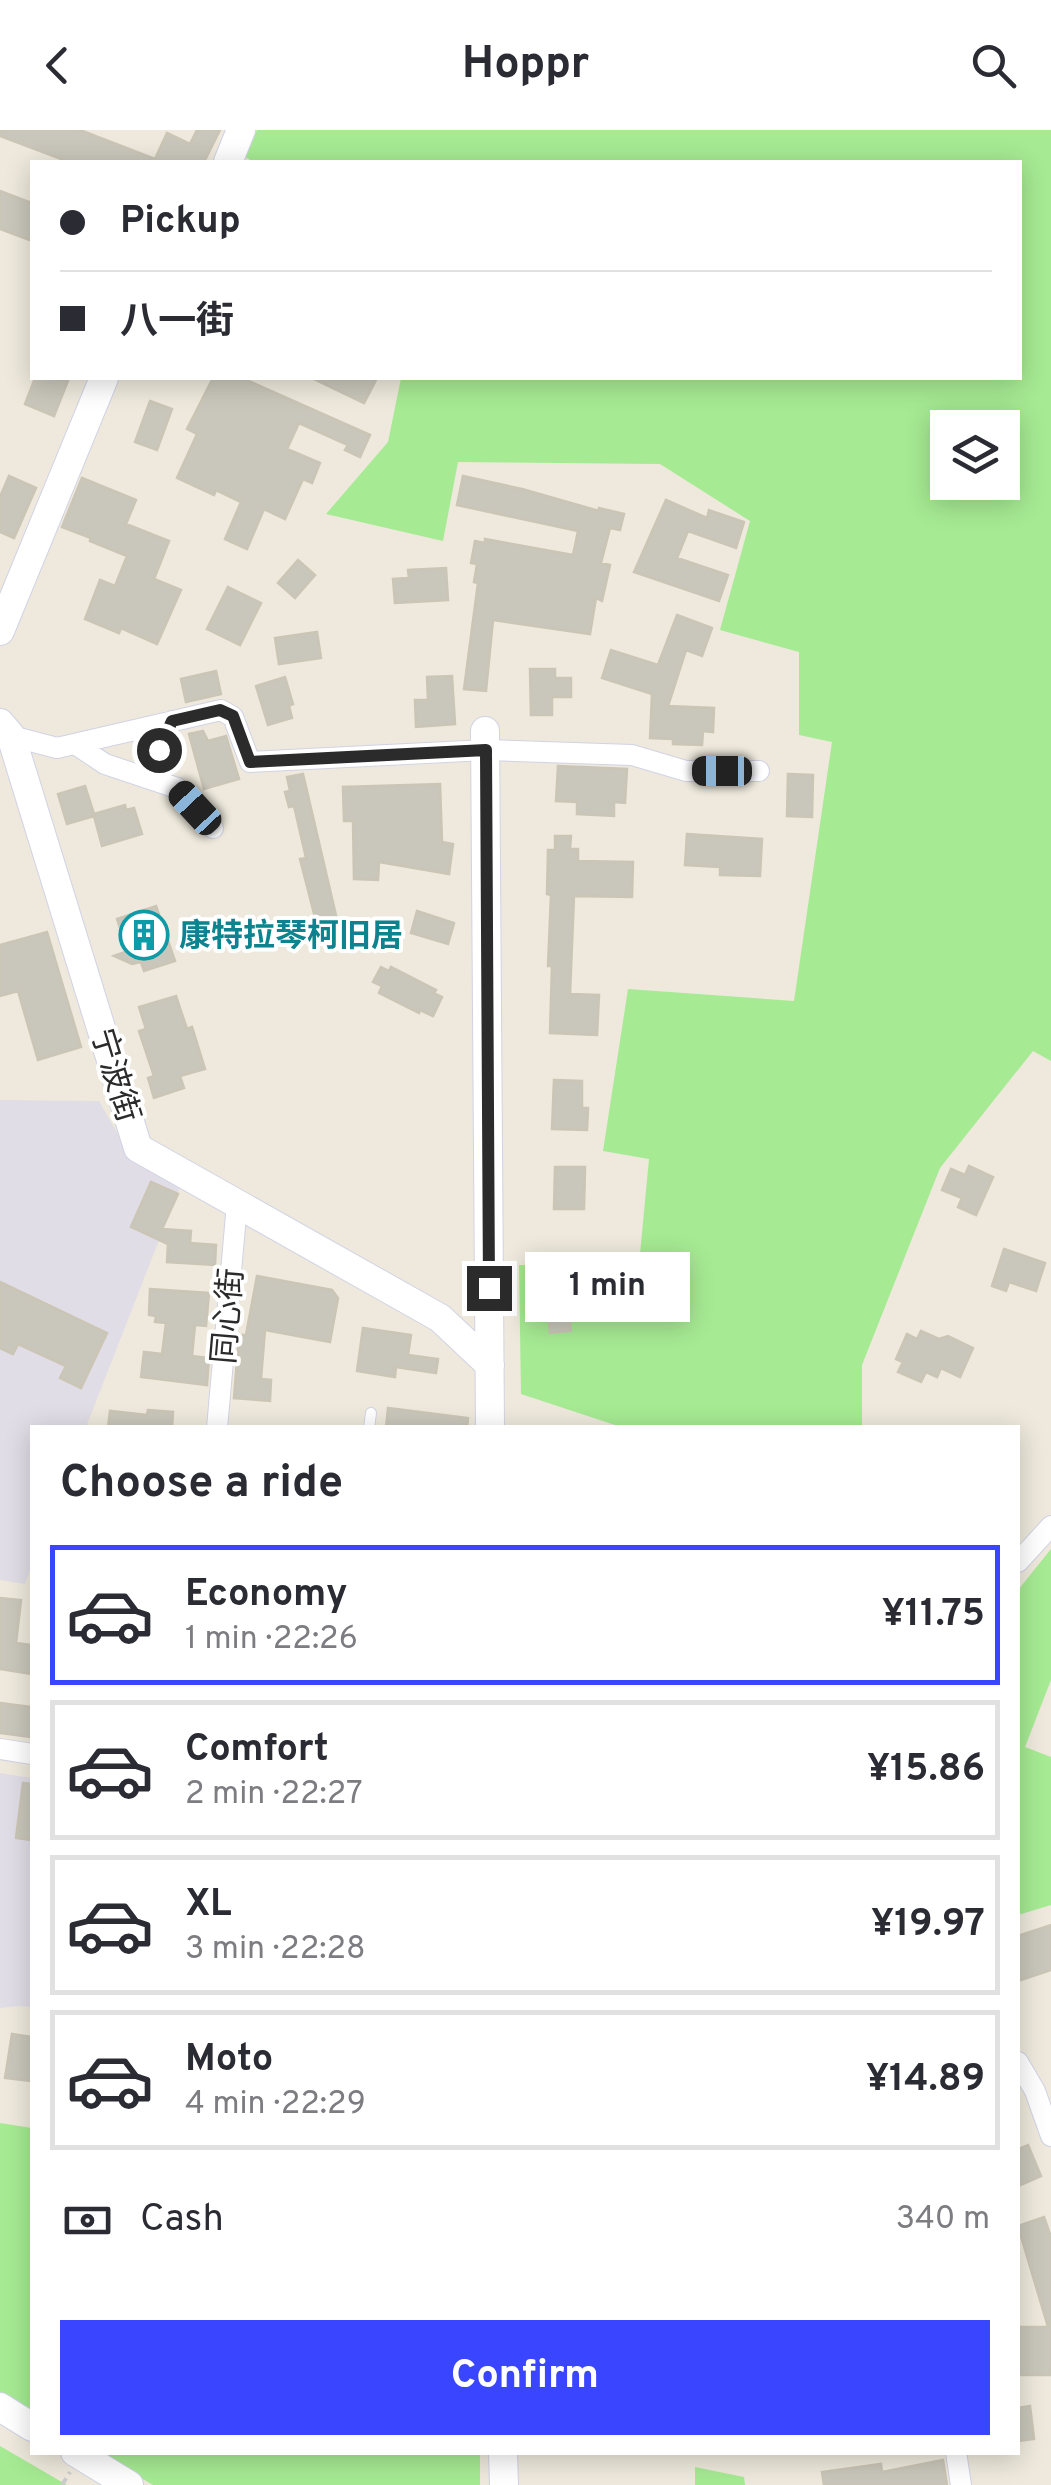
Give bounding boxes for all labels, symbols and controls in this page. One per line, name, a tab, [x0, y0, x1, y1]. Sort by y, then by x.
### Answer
text: Hoppr	[462, 37, 589, 94]
icon: back	[30, 38, 85, 93]
icon: search	[966, 38, 1021, 93]
text: Pickup	[120, 198, 241, 247]
text: 八一街	[120, 299, 234, 348]
map controls	[930, 410, 1020, 500]
button: layers	[930, 410, 1020, 500]
route start	[137, 728, 182, 773]
car	[692, 756, 752, 786]
car	[164, 776, 226, 840]
building icon: 康特拉琴柯旧居	[118, 909, 170, 961]
place label: 康特拉琴柯旧居	[179, 918, 403, 958]
street label: 宁波街	[80, 1024, 146, 1128]
callout: 1 min	[524, 1253, 689, 1323]
route end	[467, 1266, 512, 1311]
street label: 同心街	[206, 1267, 254, 1366]
text: 1 min	[569, 1267, 646, 1307]
text: Choose a ride	[60, 1456, 343, 1513]
icon: car	[65, 1570, 155, 1660]
text: Economy	[185, 1571, 347, 1620]
text: ¥11.75	[882, 1591, 985, 1640]
text: 1 min · 22:26	[185, 1620, 358, 1660]
icon: car	[65, 1725, 155, 1815]
text: Comfort	[185, 1726, 329, 1775]
text: ¥15.86	[867, 1746, 985, 1795]
text: 2 min · 22:27	[185, 1775, 363, 1815]
icon: car	[65, 1880, 155, 1970]
text: XL	[185, 1881, 232, 1930]
text: ¥19.97	[871, 1901, 985, 1950]
text: 3 min · 22:28	[185, 1930, 366, 1970]
icon: car	[65, 2035, 155, 2125]
text: Moto	[185, 2036, 273, 2085]
text: ¥14.89	[866, 2056, 985, 2105]
text: 4 min · 22:29	[185, 2085, 366, 2125]
icon: cash	[60, 2193, 115, 2248]
text: Cash	[140, 2196, 224, 2245]
text: 340 m	[896, 2200, 990, 2240]
button: Confirm	[60, 2320, 990, 2435]

